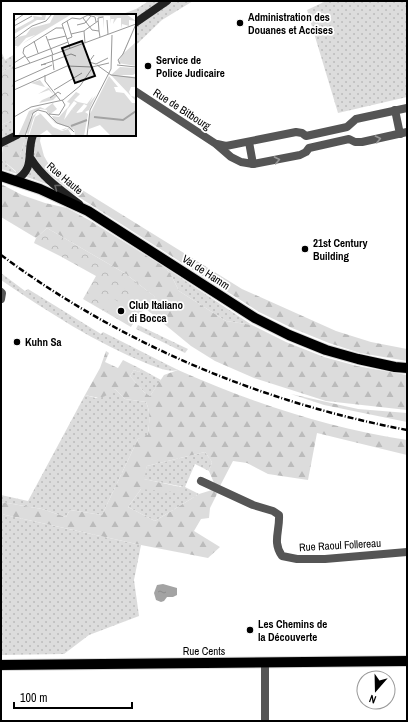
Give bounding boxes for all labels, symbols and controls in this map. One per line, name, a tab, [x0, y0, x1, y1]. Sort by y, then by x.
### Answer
place label: Administration des Douanes et Accises	[248, 10, 333, 37]
inset map	[14, 14, 136, 136]
marker: Administration des Douanes et Accises	[235, 18, 245, 28]
place label: Service de Police Judicaire	[156, 53, 225, 80]
marker: Service de Police Judicaire	[143, 61, 153, 71]
street label: Rue de Bitbourg	[151, 85, 213, 133]
one-way arrow	[375, 135, 381, 143]
one-way arrow	[274, 156, 280, 164]
street label: Rue Haute	[44, 159, 86, 197]
one-way arrow	[54, 185, 61, 192]
place label: 21st Century Building	[313, 236, 368, 263]
marker: 21st Century Building	[300, 244, 310, 254]
street label: Val de Hamm	[180, 251, 232, 293]
place label: Club Italiano di Bocca	[129, 298, 184, 325]
marker: Club Italiano di Bocca	[116, 306, 126, 316]
place label: Kuhn Sa	[25, 335, 62, 349]
marker: Kuhn Sa	[12, 337, 22, 347]
street label: Rue Raoul Follereau	[299, 536, 381, 554]
place label: Les Chemins de la Découverte	[258, 617, 327, 644]
marker: Les Chemins de la Découverte	[245, 625, 255, 635]
street label: Rue Cents	[183, 644, 226, 658]
north arrow	[356, 670, 396, 710]
scale bar	[14, 684, 132, 710]
text: 100 m	[20, 690, 47, 706]
text: N	[367, 692, 378, 707]

